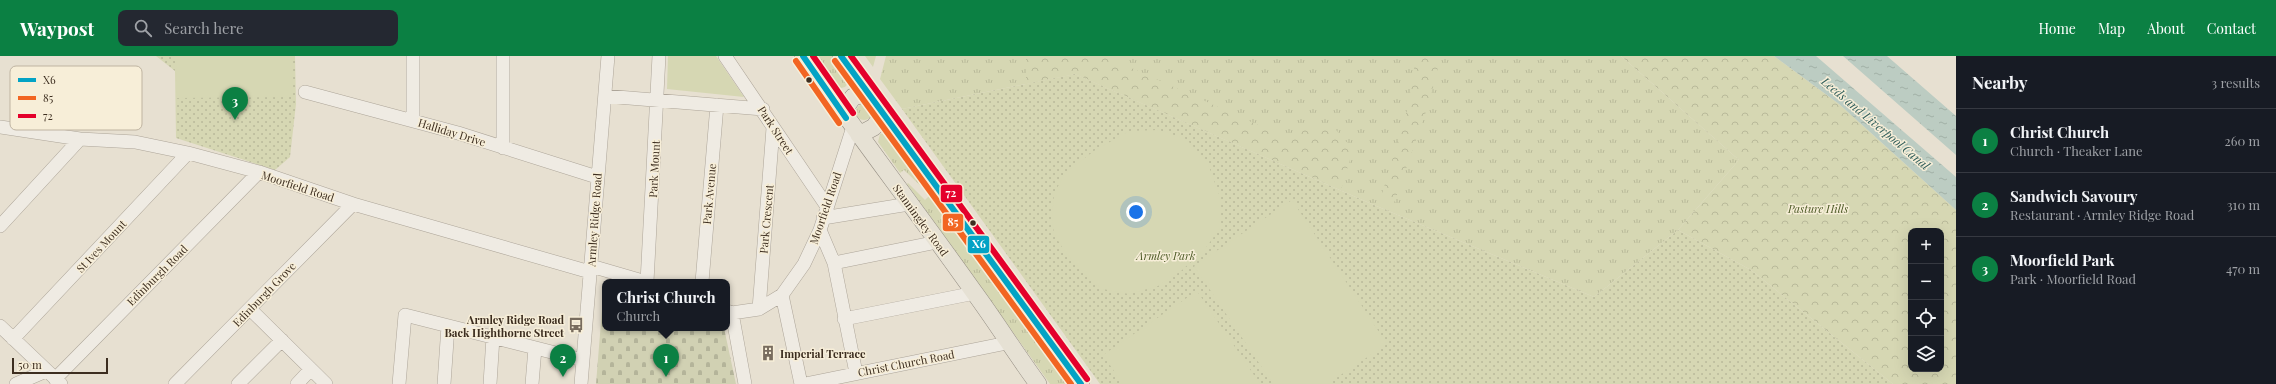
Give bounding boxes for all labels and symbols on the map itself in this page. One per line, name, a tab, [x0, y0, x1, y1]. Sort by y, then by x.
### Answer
legend	[10, 66, 142, 130]
text: X6	[43, 72, 56, 87]
water label: Leeds and Liverpool Canal	[1818, 72, 1934, 173]
unlabelled marker	[804, 75, 814, 85]
pin: 3	[222, 87, 248, 120]
text: 85	[43, 90, 54, 105]
street label: Park Street	[755, 103, 797, 157]
text: 72	[43, 108, 53, 123]
street label: Halliday Drive	[416, 115, 488, 150]
street label: Park Mount	[645, 140, 663, 198]
street label: Park Avenue	[699, 162, 719, 225]
street label: Moorfield Road	[260, 167, 337, 205]
street label: Moorfield Road	[806, 169, 845, 246]
street label: Armley Ridge Road	[583, 172, 605, 268]
street label: Stanningley Road	[890, 181, 953, 259]
street label: Park Crescent	[756, 184, 776, 254]
line badge: 72	[940, 184, 963, 203]
text: 72	[946, 185, 957, 200]
park label: Pasture Hills	[1787, 201, 1849, 216]
your location	[1126, 202, 1146, 222]
line badge: 85	[942, 213, 964, 232]
text: 85	[947, 214, 959, 229]
street label: St Ives Mount	[73, 216, 129, 276]
unlabelled marker	[968, 218, 978, 228]
line badge: X6	[967, 235, 990, 254]
text: X6	[972, 236, 986, 251]
street label: Edinburgh Road	[123, 241, 191, 309]
park label: Armley Park	[1136, 248, 1196, 263]
street label: Edinburgh Grove	[229, 258, 299, 330]
place label: Armley Ridge Road Back Highthorne Street	[444, 312, 564, 340]
bus stop icon: Armley Ridge Road Back Highthorne Street	[567, 316, 585, 334]
pin: 2	[550, 344, 576, 377]
pin: 1	[653, 344, 679, 377]
building icon: Imperial Terrace	[759, 344, 777, 362]
place label: Imperial Terrace	[780, 346, 866, 361]
street label: Christ Church Road	[856, 346, 956, 380]
scale bar	[12, 356, 108, 375]

